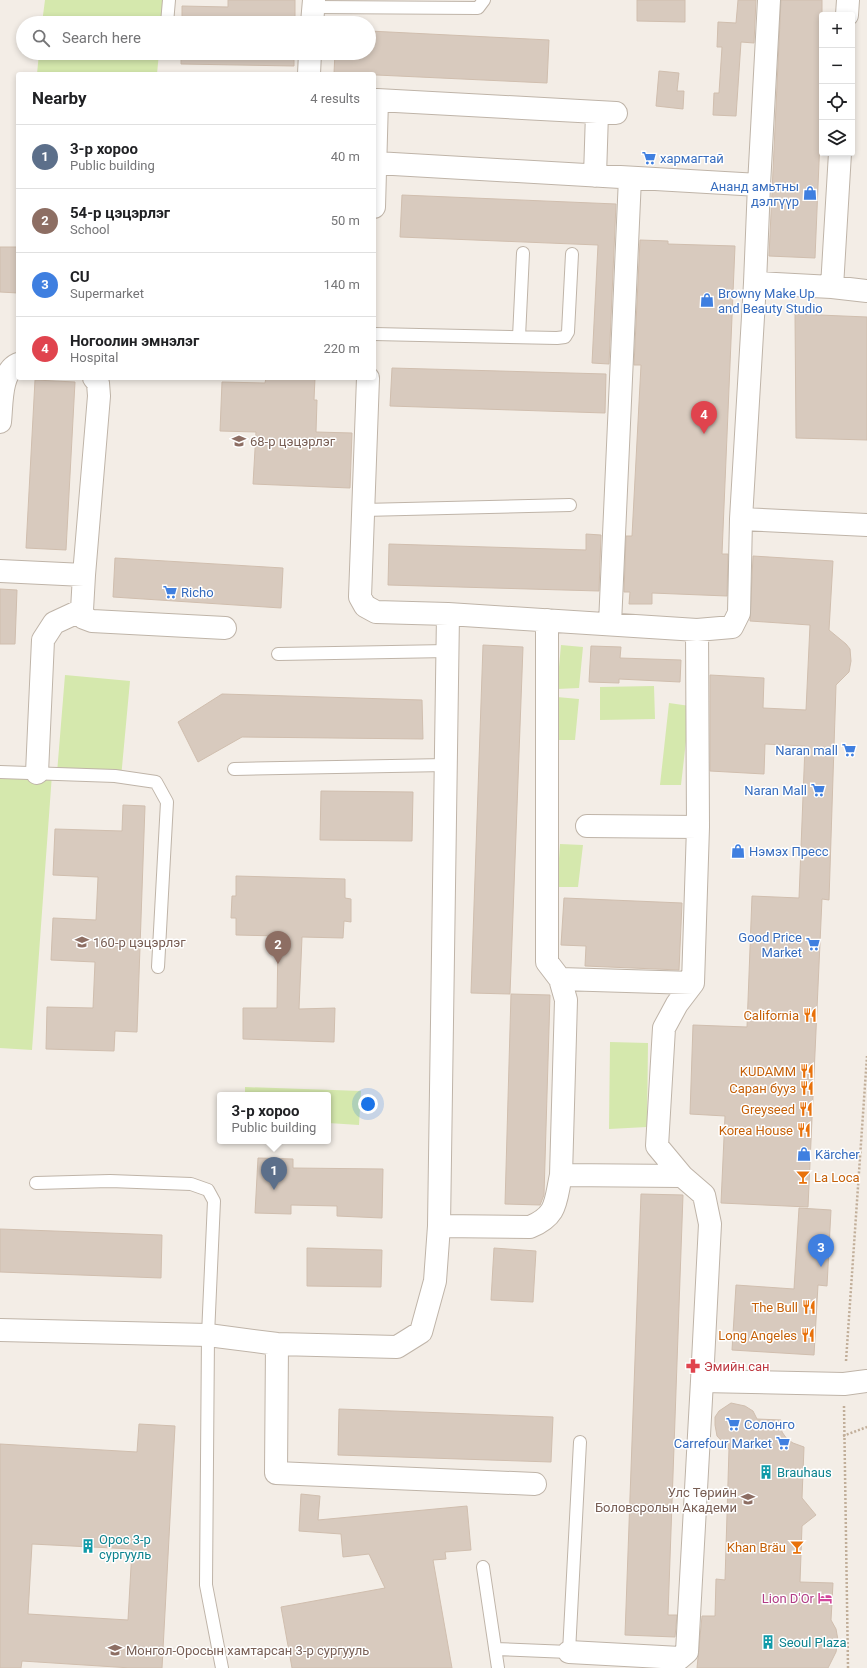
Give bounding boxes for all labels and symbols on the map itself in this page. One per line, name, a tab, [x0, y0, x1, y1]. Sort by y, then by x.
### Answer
supermarket icon: хармагтай	[641, 150, 657, 166]
place label: хармагтай	[660, 151, 724, 166]
place label: Ананд амьтны дэлгүүр	[710, 179, 799, 209]
shop icon: Ананд амьтны дэлгүүр	[802, 185, 818, 201]
place label: Browny Make Up and Beauty Studio	[718, 286, 823, 316]
shop icon: Browny Make Up and Beauty Studio	[699, 292, 715, 308]
pin: 4	[691, 401, 717, 434]
school or university icon: 68-р цэцэрлэг	[231, 433, 247, 449]
place label: 68-р цэцэрлэг	[250, 434, 336, 449]
supermarket icon: Richo	[162, 584, 178, 600]
place label: Richo	[181, 585, 214, 600]
supermarket icon: Naran mall	[841, 742, 857, 758]
place label: Naran mall	[775, 743, 838, 758]
supermarket icon: Naran Mall	[810, 782, 826, 798]
place label: Naran Mall	[744, 783, 807, 798]
shop icon: Нэмэх Пресс	[730, 843, 746, 859]
place label: Нэмэх Пресс	[749, 844, 829, 859]
place label: Good Price Market	[738, 930, 802, 960]
pin: 2	[265, 931, 291, 964]
school or university icon: 160-р цэцэрлэг	[74, 934, 90, 950]
place label: 160-р цэцэрлэг	[93, 935, 186, 950]
supermarket icon: Good Price Market	[805, 936, 821, 952]
restaurant icon: California	[802, 1007, 818, 1023]
place label: California	[743, 1008, 799, 1023]
restaurant icon: KUDAMM	[799, 1063, 815, 1079]
place label: KUDAMM	[740, 1064, 796, 1079]
restaurant icon: Саран бууз	[799, 1080, 815, 1096]
place label: Саран бууз	[729, 1081, 796, 1096]
your location	[358, 1094, 378, 1114]
restaurant icon: Greyseed	[798, 1101, 814, 1117]
place label: Greyseed	[741, 1102, 795, 1117]
restaurant icon: Korea House	[796, 1122, 812, 1138]
place label: Korea House	[719, 1123, 793, 1138]
shop icon: Kärcher	[796, 1146, 812, 1162]
place label: Kärcher	[815, 1147, 860, 1162]
pin: 1	[261, 1157, 287, 1190]
bar icon: La Loca	[795, 1169, 811, 1185]
place label: La Loca	[814, 1170, 860, 1185]
pin: 3	[808, 1234, 834, 1267]
restaurant icon: The Bull	[801, 1299, 817, 1315]
place label: The Bull	[751, 1300, 798, 1315]
restaurant icon: Long Angeles	[800, 1327, 816, 1343]
place label: Long Angeles	[718, 1328, 797, 1343]
pharmacy icon: Эмийн сан	[685, 1358, 701, 1374]
place label: Эмийн сан	[704, 1359, 770, 1374]
supermarket icon: Солонго	[725, 1416, 741, 1432]
place label: Солонго	[744, 1417, 795, 1432]
supermarket icon: Carrefour Market	[775, 1435, 791, 1451]
place label: Carrefour Market	[674, 1436, 772, 1451]
building icon: Brauhaus	[758, 1464, 774, 1480]
place label: Brauhaus	[777, 1465, 832, 1480]
place label: Улс Төрийн Боловсролын Академи	[595, 1485, 737, 1515]
school or university icon: Улс Төрийн Боловсролын Академи	[740, 1491, 756, 1507]
place label: Орос 3-р сургууль	[99, 1532, 151, 1562]
building icon: Орос 3-р сургууль	[80, 1538, 96, 1554]
bar icon: Khan Bräu	[789, 1539, 805, 1555]
place label: Khan Bräu	[727, 1540, 786, 1555]
hotel icon: Lion D'Or	[817, 1590, 833, 1606]
place label: Lion D'Or	[762, 1591, 815, 1606]
building icon: Seoul Plaza	[760, 1634, 776, 1650]
place label: Seoul Plaza	[779, 1635, 847, 1650]
school or university icon: Монгол-Оросын хамтарсан 3-р сургууль	[107, 1642, 123, 1658]
place label: Монгол-Оросын хамтарсан 3-р сургууль	[126, 1643, 369, 1658]

